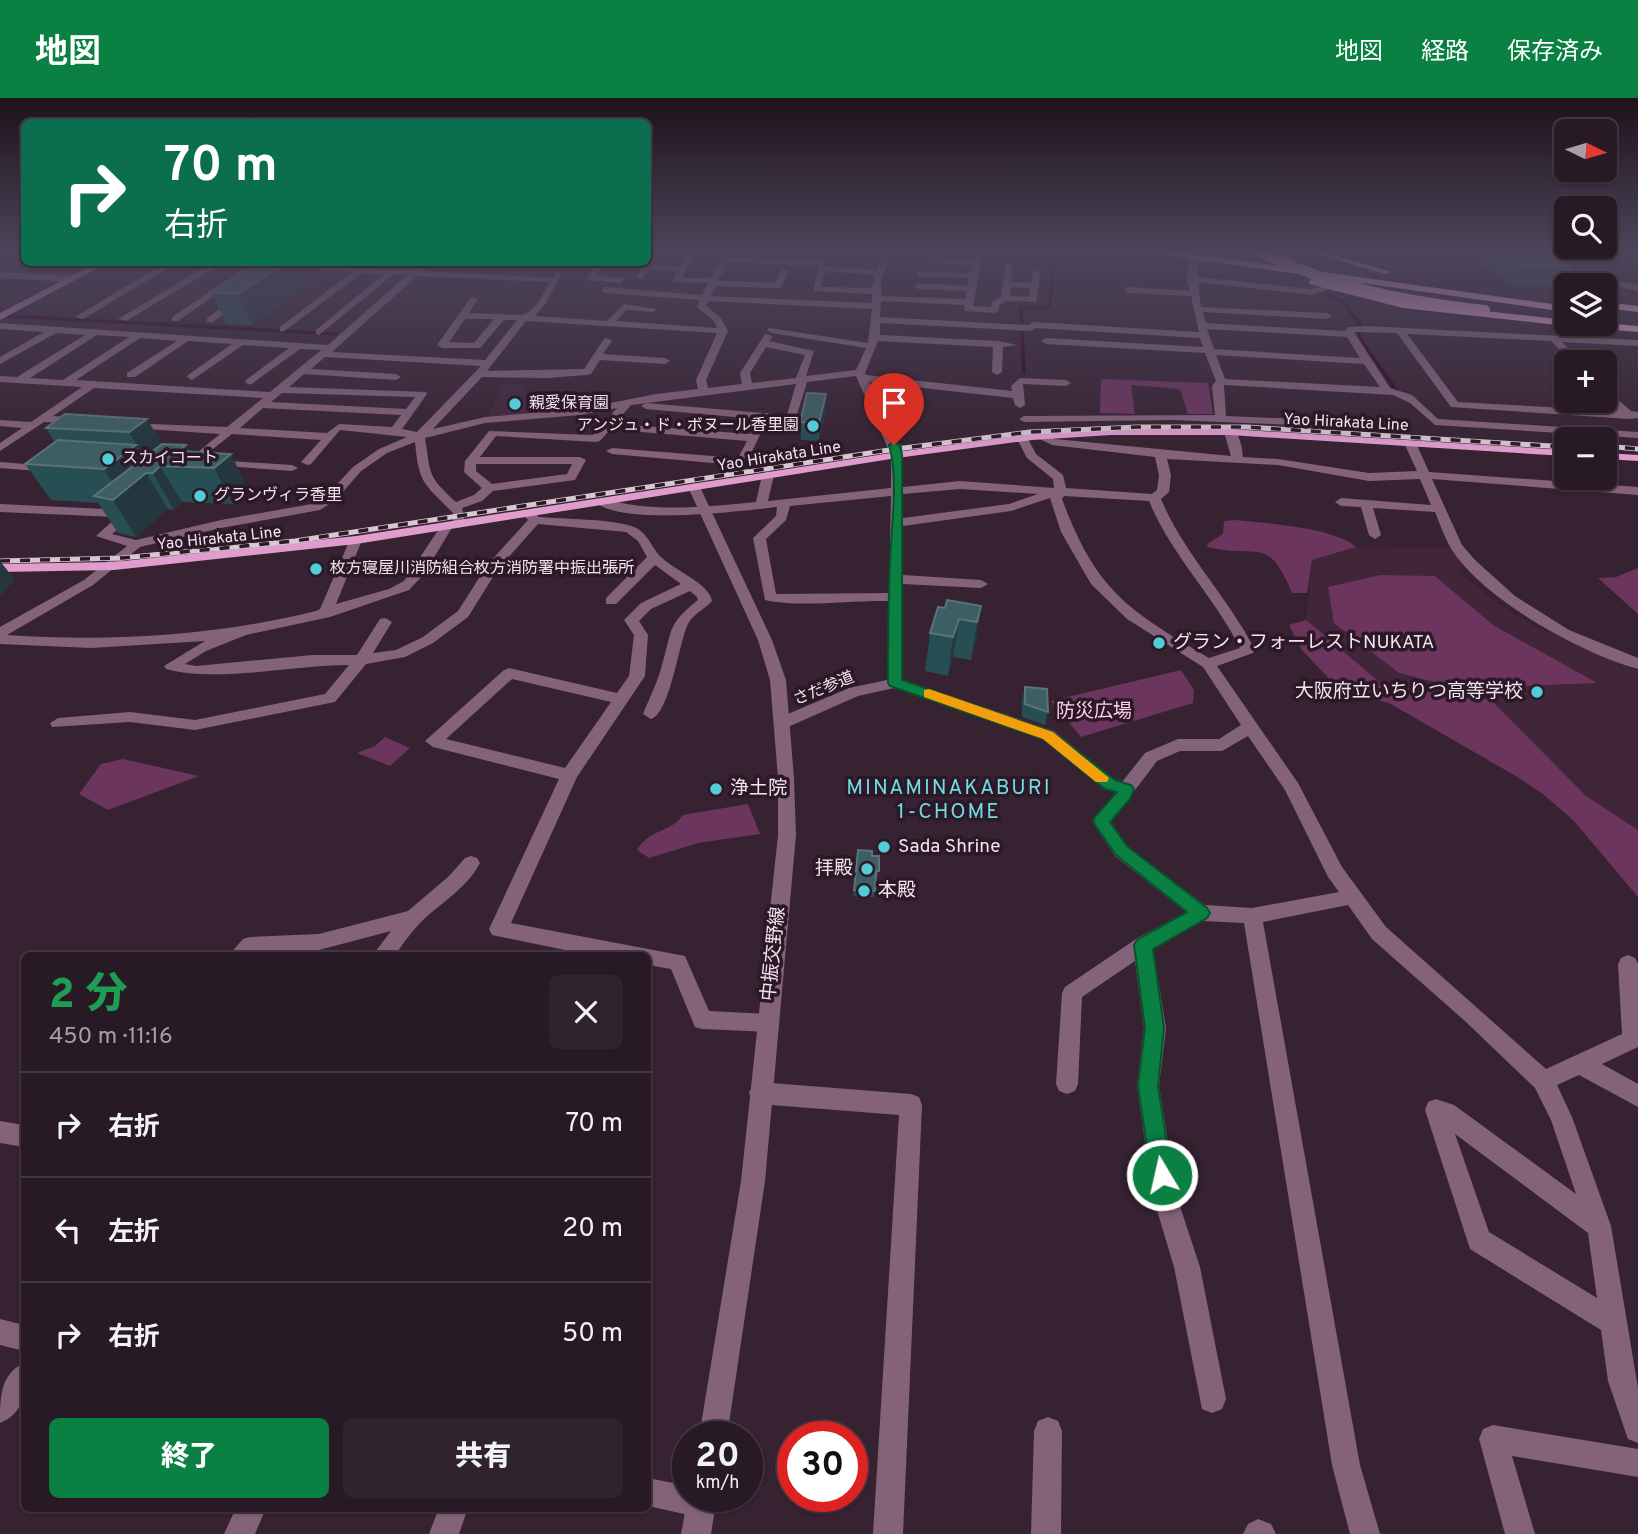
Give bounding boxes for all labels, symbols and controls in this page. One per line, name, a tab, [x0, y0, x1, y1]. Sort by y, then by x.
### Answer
text: 地図	[35, 33, 101, 75]
text: 地図	[1335, 38, 1383, 68]
text: 経路	[1421, 38, 1469, 68]
text: 保存済み	[1507, 38, 1603, 68]
north arrow	[1554, 119, 1617, 182]
map controls	[1554, 119, 1617, 490]
text: 70 m	[164, 137, 278, 199]
icon: right	[49, 147, 140, 238]
button: search	[1554, 196, 1617, 259]
text: 右折	[164, 207, 228, 247]
button: layers	[1554, 273, 1617, 336]
button: +	[1554, 350, 1617, 413]
pin	[864, 373, 924, 445]
icon: arrive	[875, 384, 913, 422]
place label: 親愛保育園	[529, 394, 609, 414]
marker: 親愛保育園	[507, 396, 523, 412]
street label: Yao Hirakata Line	[1283, 410, 1409, 436]
place label: アンジュ・ド・ボヌール香里園	[577, 416, 799, 436]
marker: アンジュ・ド・ボヌール香里園	[805, 418, 821, 434]
button: −	[1554, 427, 1617, 490]
street label: Yao Hirakata Line	[716, 437, 842, 477]
place label: スカイコート	[122, 449, 218, 469]
marker: スカイコート	[100, 451, 116, 467]
place label: グランヴィラ香里	[214, 486, 342, 506]
marker: グランヴィラ香里	[192, 488, 208, 504]
street label: Yao Hirakata Line	[156, 523, 282, 555]
place label: 枚方寝屋川消防組合枚方消防署中振出張所	[330, 559, 634, 579]
marker: 枚方寝屋川消防組合枚方消防署中振出張所	[308, 561, 324, 577]
place label: グラン・フォーレストNUKATA	[1173, 631, 1435, 655]
marker: グラン・フォーレストNUKATA	[1151, 635, 1167, 651]
street label: さだ参道	[791, 668, 857, 710]
place label: 大阪府立いちりつ高等学校	[1295, 680, 1523, 704]
marker: 大阪府立いちりつ高等学校	[1529, 684, 1545, 700]
park label: 防災広場	[1056, 700, 1132, 724]
district label: MINAMINAKABURI 1-CHOME	[846, 775, 1052, 826]
place label: 浄土院	[730, 777, 787, 801]
marker: 浄土院	[708, 781, 724, 797]
place label: Sada Shrine	[898, 835, 1000, 859]
marker: Sada Shrine	[876, 839, 892, 855]
place label: 拝殿	[815, 857, 853, 881]
marker: 拝殿	[859, 861, 875, 877]
place label: 本殿	[878, 879, 916, 903]
marker: 本殿	[856, 883, 872, 899]
street label: 中振交野線	[757, 905, 791, 1003]
text: 2 分	[49, 970, 127, 1023]
button: close	[549, 975, 623, 1049]
text: 450 m · 11:16	[49, 1023, 173, 1052]
icon: right	[49, 1106, 87, 1144]
text: 70 m	[565, 1108, 623, 1141]
text: 右折	[108, 1112, 160, 1145]
position arrow	[1125, 1138, 1199, 1212]
icon: left	[49, 1211, 87, 1249]
text: 20 m	[562, 1213, 623, 1246]
text: 左折	[108, 1217, 160, 1250]
icon: right	[49, 1316, 87, 1354]
text: 50 m	[562, 1318, 623, 1351]
text: 右折	[108, 1322, 160, 1355]
button: 終了	[49, 1418, 329, 1498]
button: 共有	[343, 1418, 623, 1498]
speed limit sign: 30	[777, 1421, 868, 1512]
text: 20	[695, 1435, 740, 1479]
text: km/h	[696, 1472, 739, 1495]

